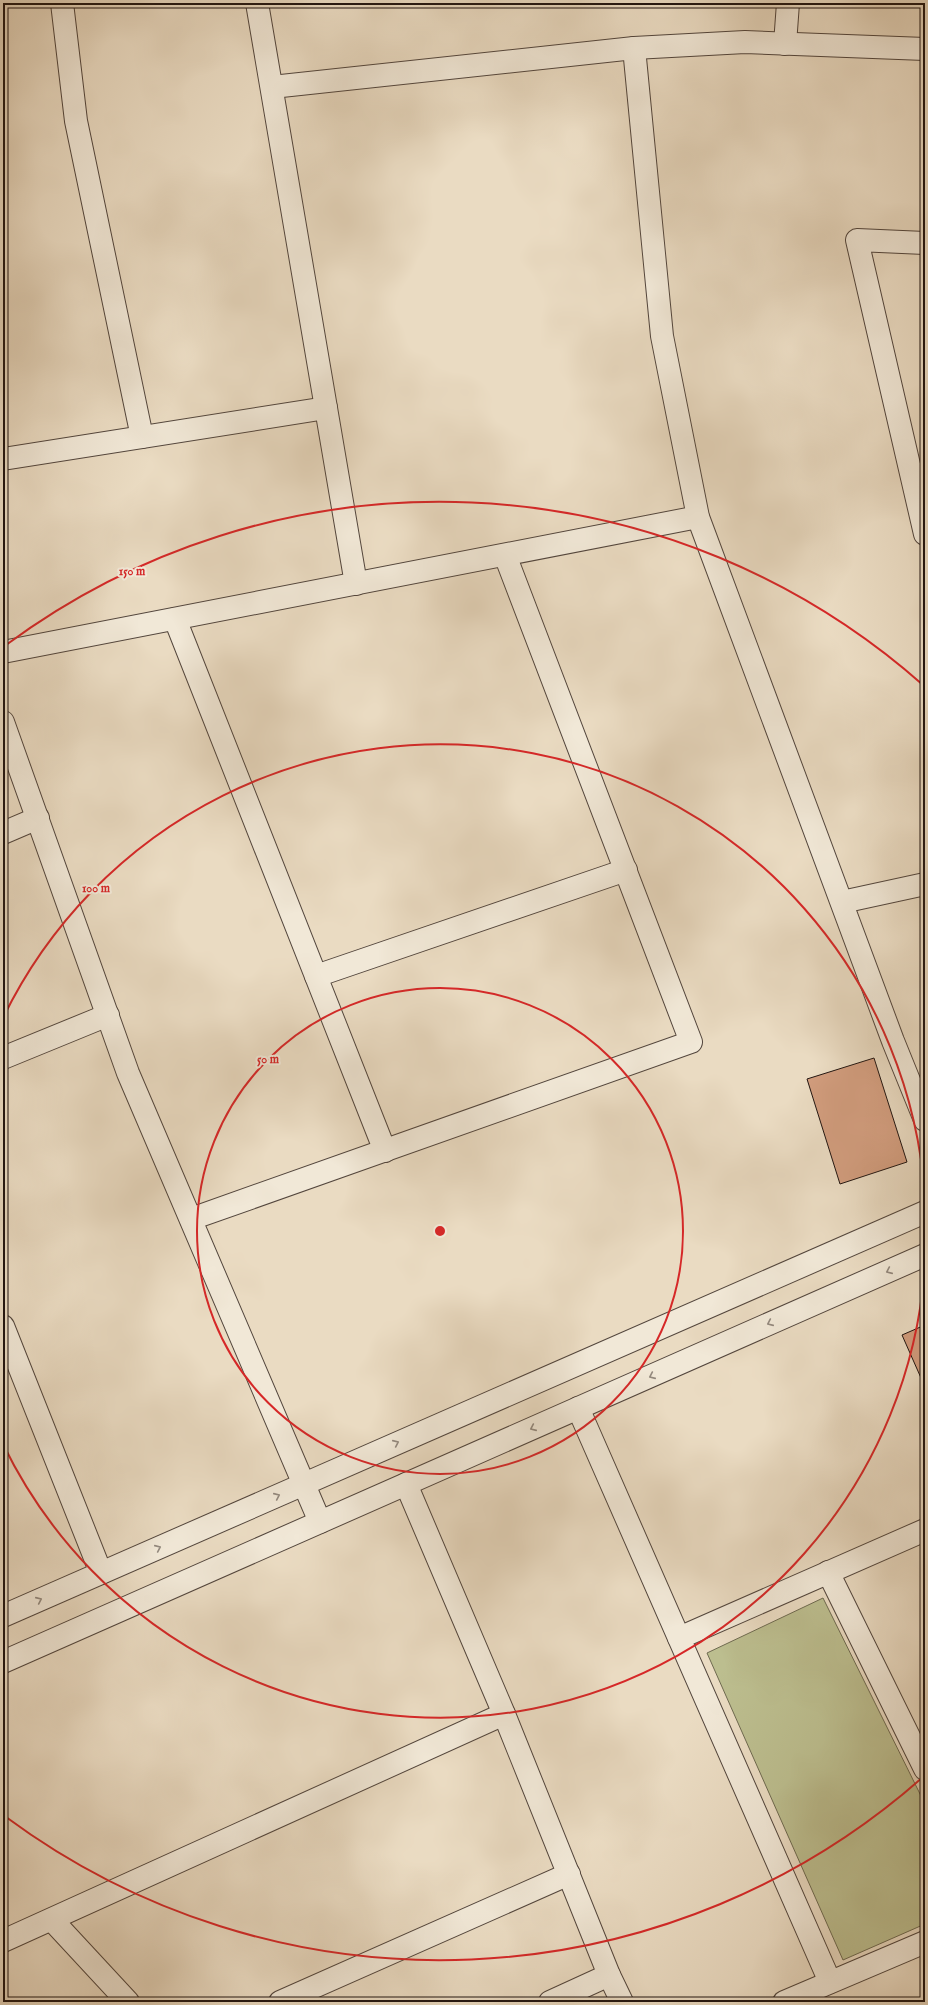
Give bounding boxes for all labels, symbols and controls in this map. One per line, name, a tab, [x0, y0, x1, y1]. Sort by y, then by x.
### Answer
text: 150 m	[119, 564, 146, 579]
text: 100 m	[82, 881, 111, 896]
text: 50 m	[257, 1052, 280, 1067]
centre of rings	[433, 1224, 447, 1238]
one-way arrow	[886, 1266, 893, 1274]
one-way arrow	[767, 1318, 775, 1326]
one-way arrow	[648, 1371, 656, 1379]
one-way arrow	[529, 1423, 537, 1431]
one-way arrow	[392, 1440, 399, 1448]
one-way arrow	[273, 1492, 280, 1500]
one-way arrow	[153, 1545, 161, 1553]
one-way arrow	[34, 1597, 42, 1605]

